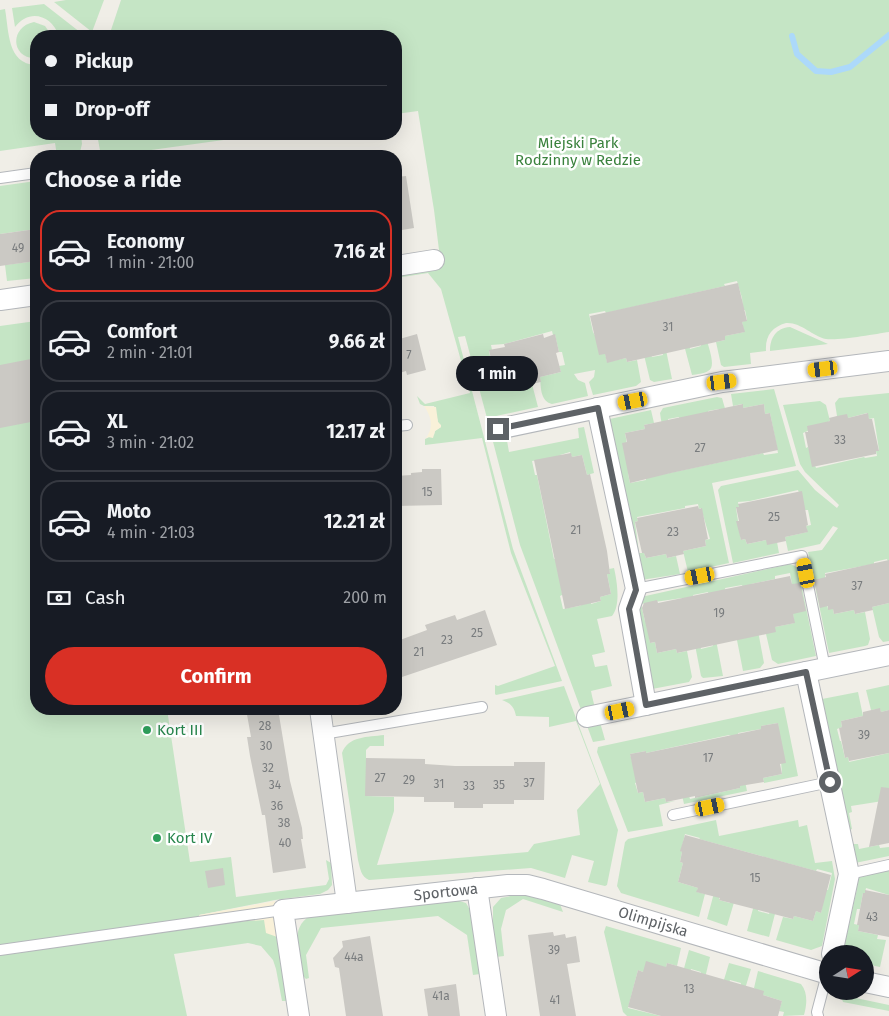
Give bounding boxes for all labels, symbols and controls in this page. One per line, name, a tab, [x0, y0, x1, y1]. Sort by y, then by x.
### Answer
text: Pickup	[75, 50, 133, 73]
text: Drop-off	[75, 98, 149, 121]
park label: Miejski Park Rodzinny w Redzie	[515, 134, 641, 169]
text: Choose a ride	[45, 166, 181, 193]
icon: car	[47, 229, 92, 274]
text: Economy	[107, 230, 184, 253]
text: 7.16 zł	[334, 240, 385, 263]
house number: 49	[12, 241, 24, 255]
text: 1 min · 21:00	[107, 253, 194, 272]
icon: car	[47, 319, 92, 364]
text: Comfort	[107, 320, 177, 343]
house number: 31	[663, 320, 673, 334]
text: 9.66 zł	[329, 330, 385, 353]
text: 2 min · 21:01	[107, 343, 193, 362]
house number: 7	[406, 348, 412, 362]
callout: 1 min	[457, 356, 539, 392]
car	[807, 360, 838, 378]
text: 1 min	[478, 364, 516, 383]
car	[706, 373, 737, 391]
car	[616, 391, 649, 411]
icon: car	[47, 409, 92, 454]
text: XL	[107, 410, 128, 433]
route end	[487, 418, 509, 440]
text: 12.17 zł	[326, 420, 385, 443]
text: 3 min · 21:02	[107, 433, 194, 452]
house number: 33	[834, 433, 846, 447]
house number: 27	[694, 441, 706, 455]
house number: 15	[421, 485, 433, 499]
icon: car	[47, 499, 92, 544]
text: Moto	[107, 500, 151, 523]
text: 12.21 zł	[324, 510, 385, 533]
house number: 25	[768, 510, 780, 524]
text: 4 min · 21:03	[107, 523, 195, 542]
house number: 21	[571, 523, 581, 537]
house number: 23	[667, 525, 679, 539]
car	[795, 557, 816, 589]
car	[683, 566, 716, 586]
house number: 37	[851, 579, 863, 593]
icon: cash	[45, 584, 73, 612]
text: Cash	[85, 586, 126, 609]
text: 200 m	[343, 588, 387, 607]
house number: 19	[713, 606, 725, 620]
house number: 25	[471, 626, 483, 640]
house number: 23	[441, 633, 453, 647]
house number: 21	[414, 645, 424, 659]
button: Confirm	[45, 647, 387, 705]
car	[603, 701, 636, 721]
house number: 28	[259, 719, 272, 733]
place label: Kort III	[157, 721, 203, 739]
marker: Kort III	[141, 724, 153, 736]
house number: 39	[858, 728, 870, 742]
house number: 30	[260, 739, 273, 753]
house number: 17	[703, 751, 713, 765]
house number: 32	[262, 761, 274, 775]
house number: 27	[374, 771, 386, 785]
route start	[819, 771, 841, 793]
house number: 29	[403, 773, 415, 787]
house number: 37	[523, 776, 535, 790]
house number: 31	[434, 777, 444, 791]
house number: 34	[269, 778, 282, 792]
house number: 35	[493, 778, 505, 792]
house number: 33	[463, 779, 475, 793]
car	[693, 797, 726, 817]
house number: 36	[271, 799, 283, 813]
house number: 38	[278, 816, 291, 830]
place label: Kort IV	[167, 829, 213, 847]
marker: Kort IV	[151, 832, 163, 844]
house number: 40	[278, 836, 292, 850]
house number: 15	[749, 871, 761, 885]
street label: Sportowa	[413, 879, 479, 904]
street label: Olimpijska	[616, 903, 690, 941]
house number: 43	[866, 910, 878, 924]
house number: 39	[548, 943, 560, 957]
north arrow	[819, 945, 874, 1000]
map controls	[819, 945, 874, 1000]
house number: 44a	[344, 950, 364, 964]
house number: 13	[683, 982, 695, 996]
house number: 41a	[432, 989, 450, 1003]
house number: 41	[550, 993, 560, 1007]

